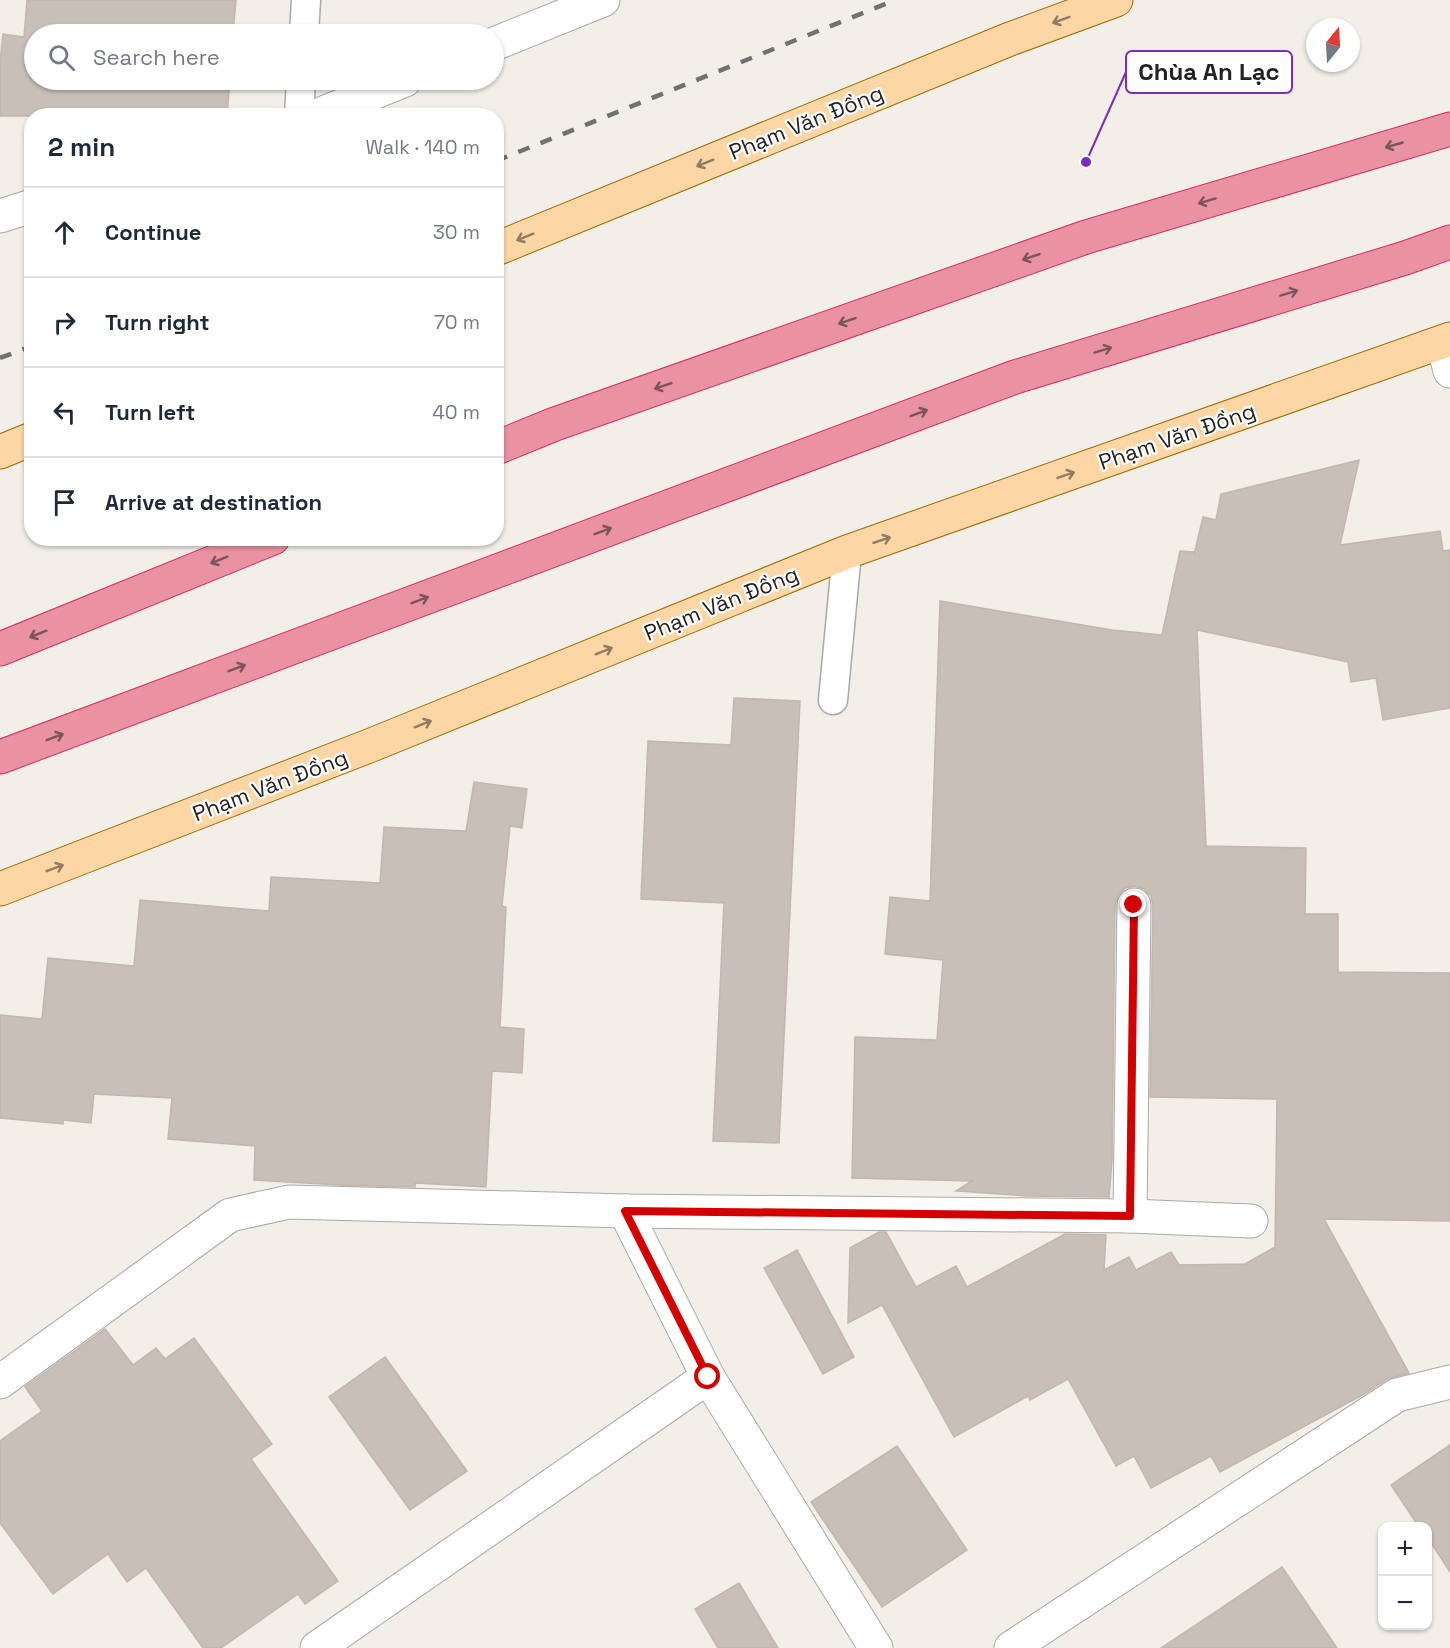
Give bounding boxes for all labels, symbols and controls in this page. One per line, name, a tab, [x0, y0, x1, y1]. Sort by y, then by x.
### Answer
one-way arrow	[1053, 16, 1071, 27]
north arrow	[1306, 18, 1360, 72]
search box	[24, 24, 504, 90]
icon: search	[45, 41, 78, 74]
text: Search here	[93, 43, 220, 71]
callout: Chùa An Lạc	[1126, 51, 1292, 93]
text: Chùa An Lạc	[1138, 56, 1280, 87]
street label: Phạm Văn Đồng	[725, 78, 887, 166]
text: 2 min	[48, 130, 115, 164]
text: Walk · 140 m	[366, 134, 480, 160]
one-way arrow	[1385, 140, 1404, 151]
one-way arrow	[696, 158, 715, 169]
one-way arrow	[1198, 196, 1217, 207]
icon: ahead	[48, 216, 81, 249]
text: Continue	[105, 218, 201, 246]
text: 30 m	[433, 219, 480, 245]
one-way arrow	[516, 232, 534, 243]
one-way arrow	[1022, 252, 1041, 263]
one-way arrow	[1280, 287, 1299, 298]
icon: right	[48, 306, 81, 339]
text: Turn right	[105, 308, 210, 336]
text: 70 m	[434, 309, 480, 335]
one-way arrow	[838, 317, 857, 328]
one-way arrow	[1093, 344, 1112, 355]
one-way arrow	[654, 382, 673, 393]
icon: left	[48, 396, 81, 429]
street label: Phạm Văn Đồng	[1095, 396, 1259, 476]
text: Turn left	[105, 398, 195, 426]
text: 40 m	[432, 399, 480, 425]
one-way arrow	[909, 407, 927, 418]
one-way arrow	[1056, 468, 1075, 479]
icon: arrive	[48, 486, 81, 519]
text: Arrive at destination	[105, 488, 322, 516]
one-way arrow	[593, 525, 611, 536]
one-way arrow	[872, 533, 891, 544]
one-way arrow	[210, 556, 229, 567]
street label: Phạm Văn Đồng	[640, 559, 802, 647]
one-way arrow	[410, 593, 429, 604]
one-way arrow	[29, 629, 48, 640]
one-way arrow	[594, 645, 613, 656]
one-way arrow	[228, 662, 246, 673]
one-way arrow	[413, 718, 432, 729]
one-way arrow	[45, 730, 64, 741]
street label: Phạm Văn Đồng	[188, 743, 352, 827]
one-way arrow	[45, 862, 63, 873]
route end	[1120, 891, 1146, 917]
route start	[694, 1363, 720, 1389]
map controls	[1378, 1522, 1432, 1630]
button: +	[1378, 1522, 1432, 1576]
button: −	[1378, 1576, 1432, 1630]

